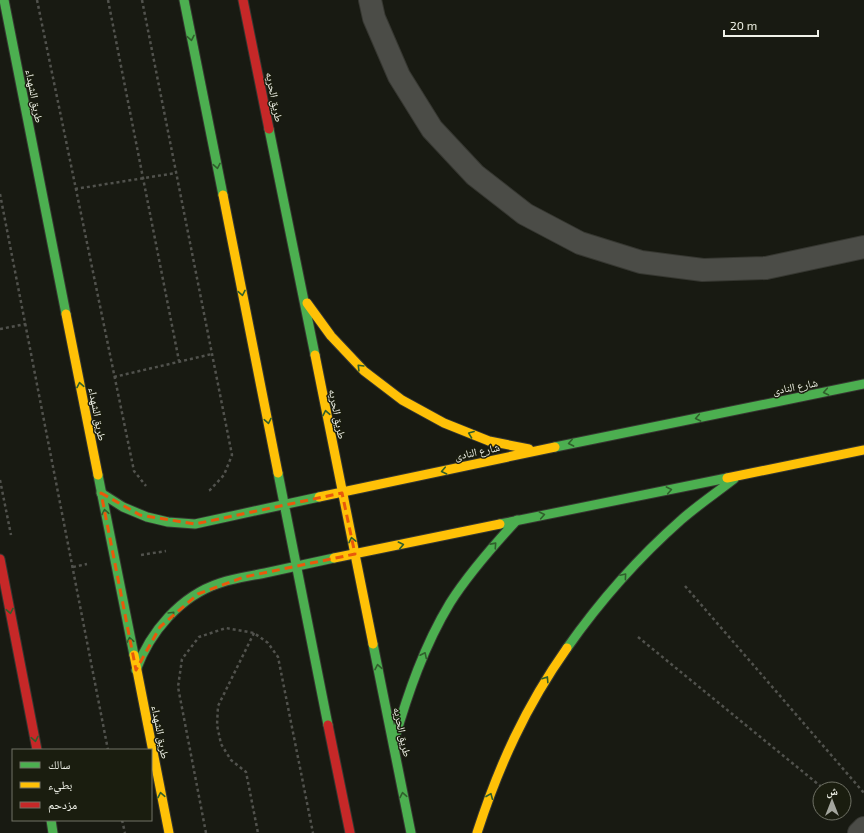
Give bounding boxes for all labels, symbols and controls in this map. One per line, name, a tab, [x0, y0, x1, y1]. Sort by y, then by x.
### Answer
scale bar	[724, 12, 818, 38]
text: 20 m	[730, 18, 757, 32]
one-way arrow	[187, 35, 195, 41]
street label: طريق الشهداء	[22, 68, 47, 124]
street label: طريق الحريه	[263, 71, 286, 123]
one-way arrow	[212, 163, 220, 169]
one-way arrow	[237, 290, 246, 296]
one-way arrow	[358, 364, 365, 372]
street label: شارع النادى	[771, 375, 819, 398]
one-way arrow	[76, 382, 84, 388]
street label: طريق الشهداء	[85, 386, 110, 442]
one-way arrow	[823, 387, 829, 396]
street label: طريق الحريه	[326, 388, 349, 440]
one-way arrow	[322, 409, 330, 416]
one-way arrow	[695, 413, 701, 421]
one-way arrow	[263, 418, 271, 424]
one-way arrow	[467, 430, 474, 438]
one-way arrow	[568, 439, 574, 447]
street label: شارع النادى	[453, 440, 501, 463]
one-way arrow	[441, 466, 447, 474]
one-way arrow	[666, 486, 672, 494]
one-way arrow	[101, 509, 110, 515]
one-way arrow	[538, 512, 545, 520]
one-way arrow	[348, 537, 356, 543]
one-way arrow	[397, 541, 404, 549]
one-way arrow	[489, 543, 496, 550]
one-way arrow	[620, 573, 627, 580]
one-way arrow	[5, 608, 14, 614]
one-way arrow	[167, 611, 175, 619]
one-way arrow	[126, 637, 135, 643]
one-way arrow	[419, 651, 427, 659]
one-way arrow	[374, 664, 382, 670]
one-way arrow	[541, 676, 549, 683]
street label: طريق الشهداء	[148, 704, 173, 760]
street label: طريق الحريه	[390, 706, 415, 758]
one-way arrow	[30, 735, 39, 742]
legend	[12, 749, 152, 821]
text: سالك	[48, 757, 70, 771]
text: بطيء	[48, 777, 72, 795]
north arrow	[812, 781, 852, 821]
text: ش	[826, 784, 838, 799]
one-way arrow	[157, 792, 166, 798]
one-way arrow	[400, 792, 408, 798]
one-way arrow	[485, 793, 493, 800]
text: مزدحم	[48, 797, 77, 813]

